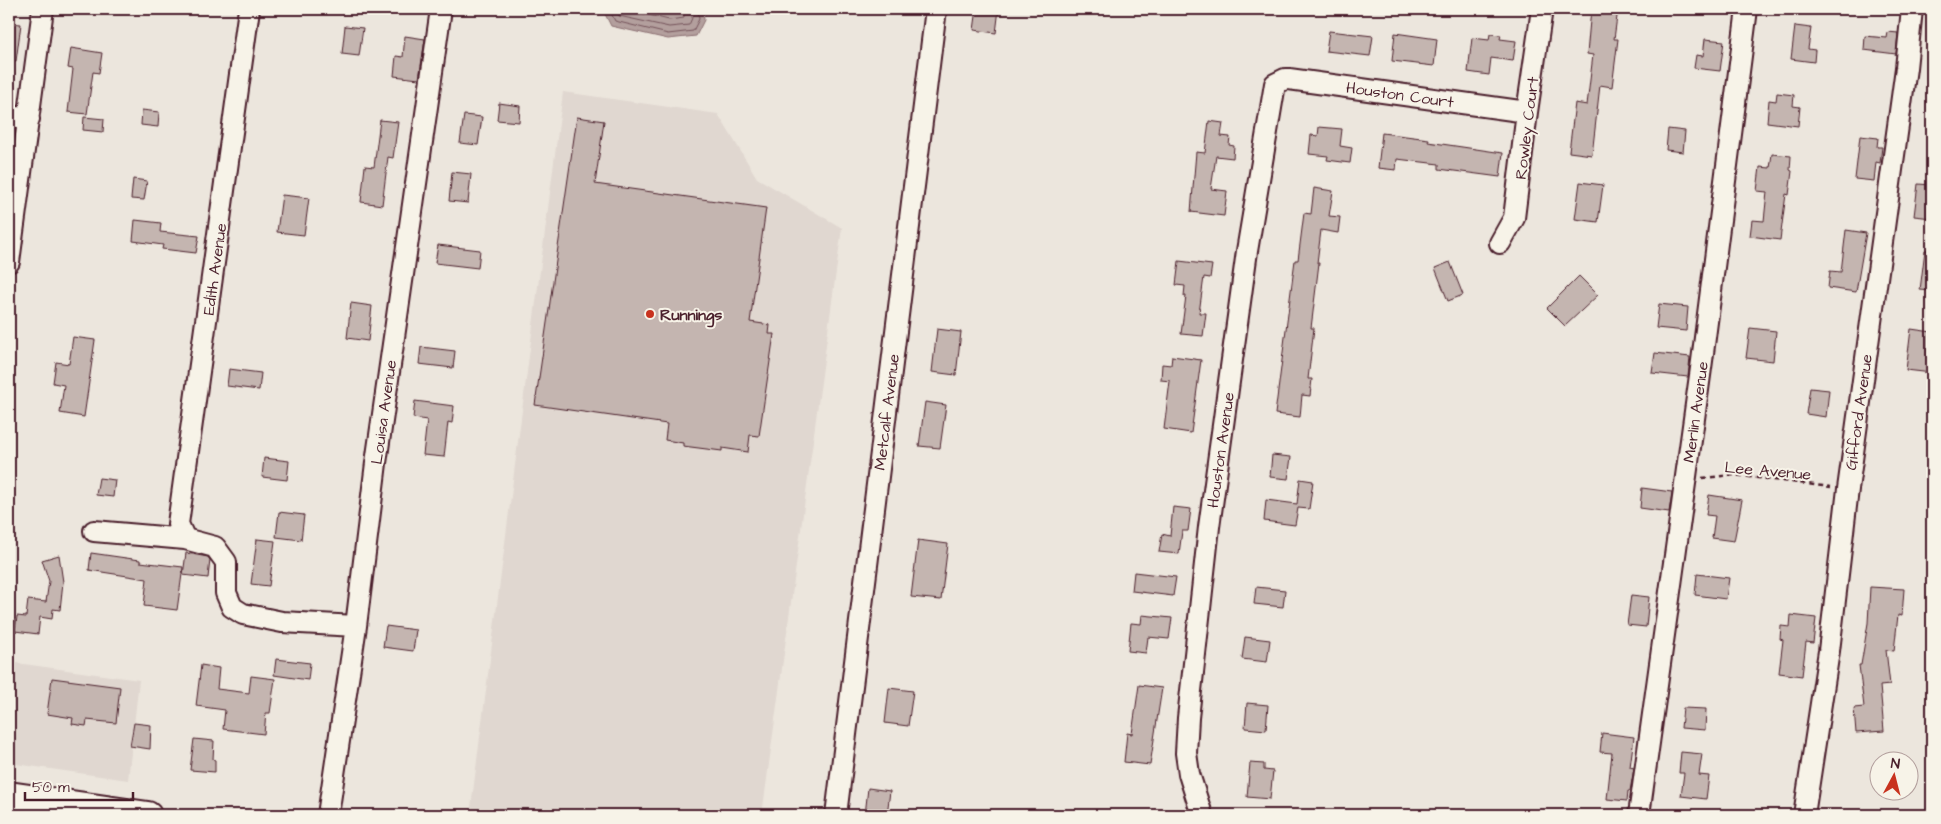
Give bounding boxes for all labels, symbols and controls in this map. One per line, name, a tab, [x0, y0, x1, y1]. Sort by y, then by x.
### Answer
street label: Rowley Court	[1510, 75, 1545, 181]
street label: Houston Court	[1345, 77, 1456, 114]
street label: Edith Avenue	[198, 221, 232, 317]
place label: Runnings	[660, 304, 722, 328]
marker: Runnings	[644, 308, 656, 320]
street label: Metcalf Avenue	[869, 352, 905, 472]
street label: Gifford Avenue	[1840, 352, 1878, 472]
street label: Louisa Avenue	[366, 358, 402, 466]
street label: Merlin Avenue	[1678, 360, 1714, 464]
street label: Houston Avenue	[1202, 390, 1240, 509]
street label: Lee Avenue	[1724, 456, 1812, 486]
north arrow	[1868, 752, 1918, 802]
text: N	[1890, 754, 1901, 775]
scale bar	[25, 769, 132, 801]
text: 50 m	[32, 777, 70, 798]

